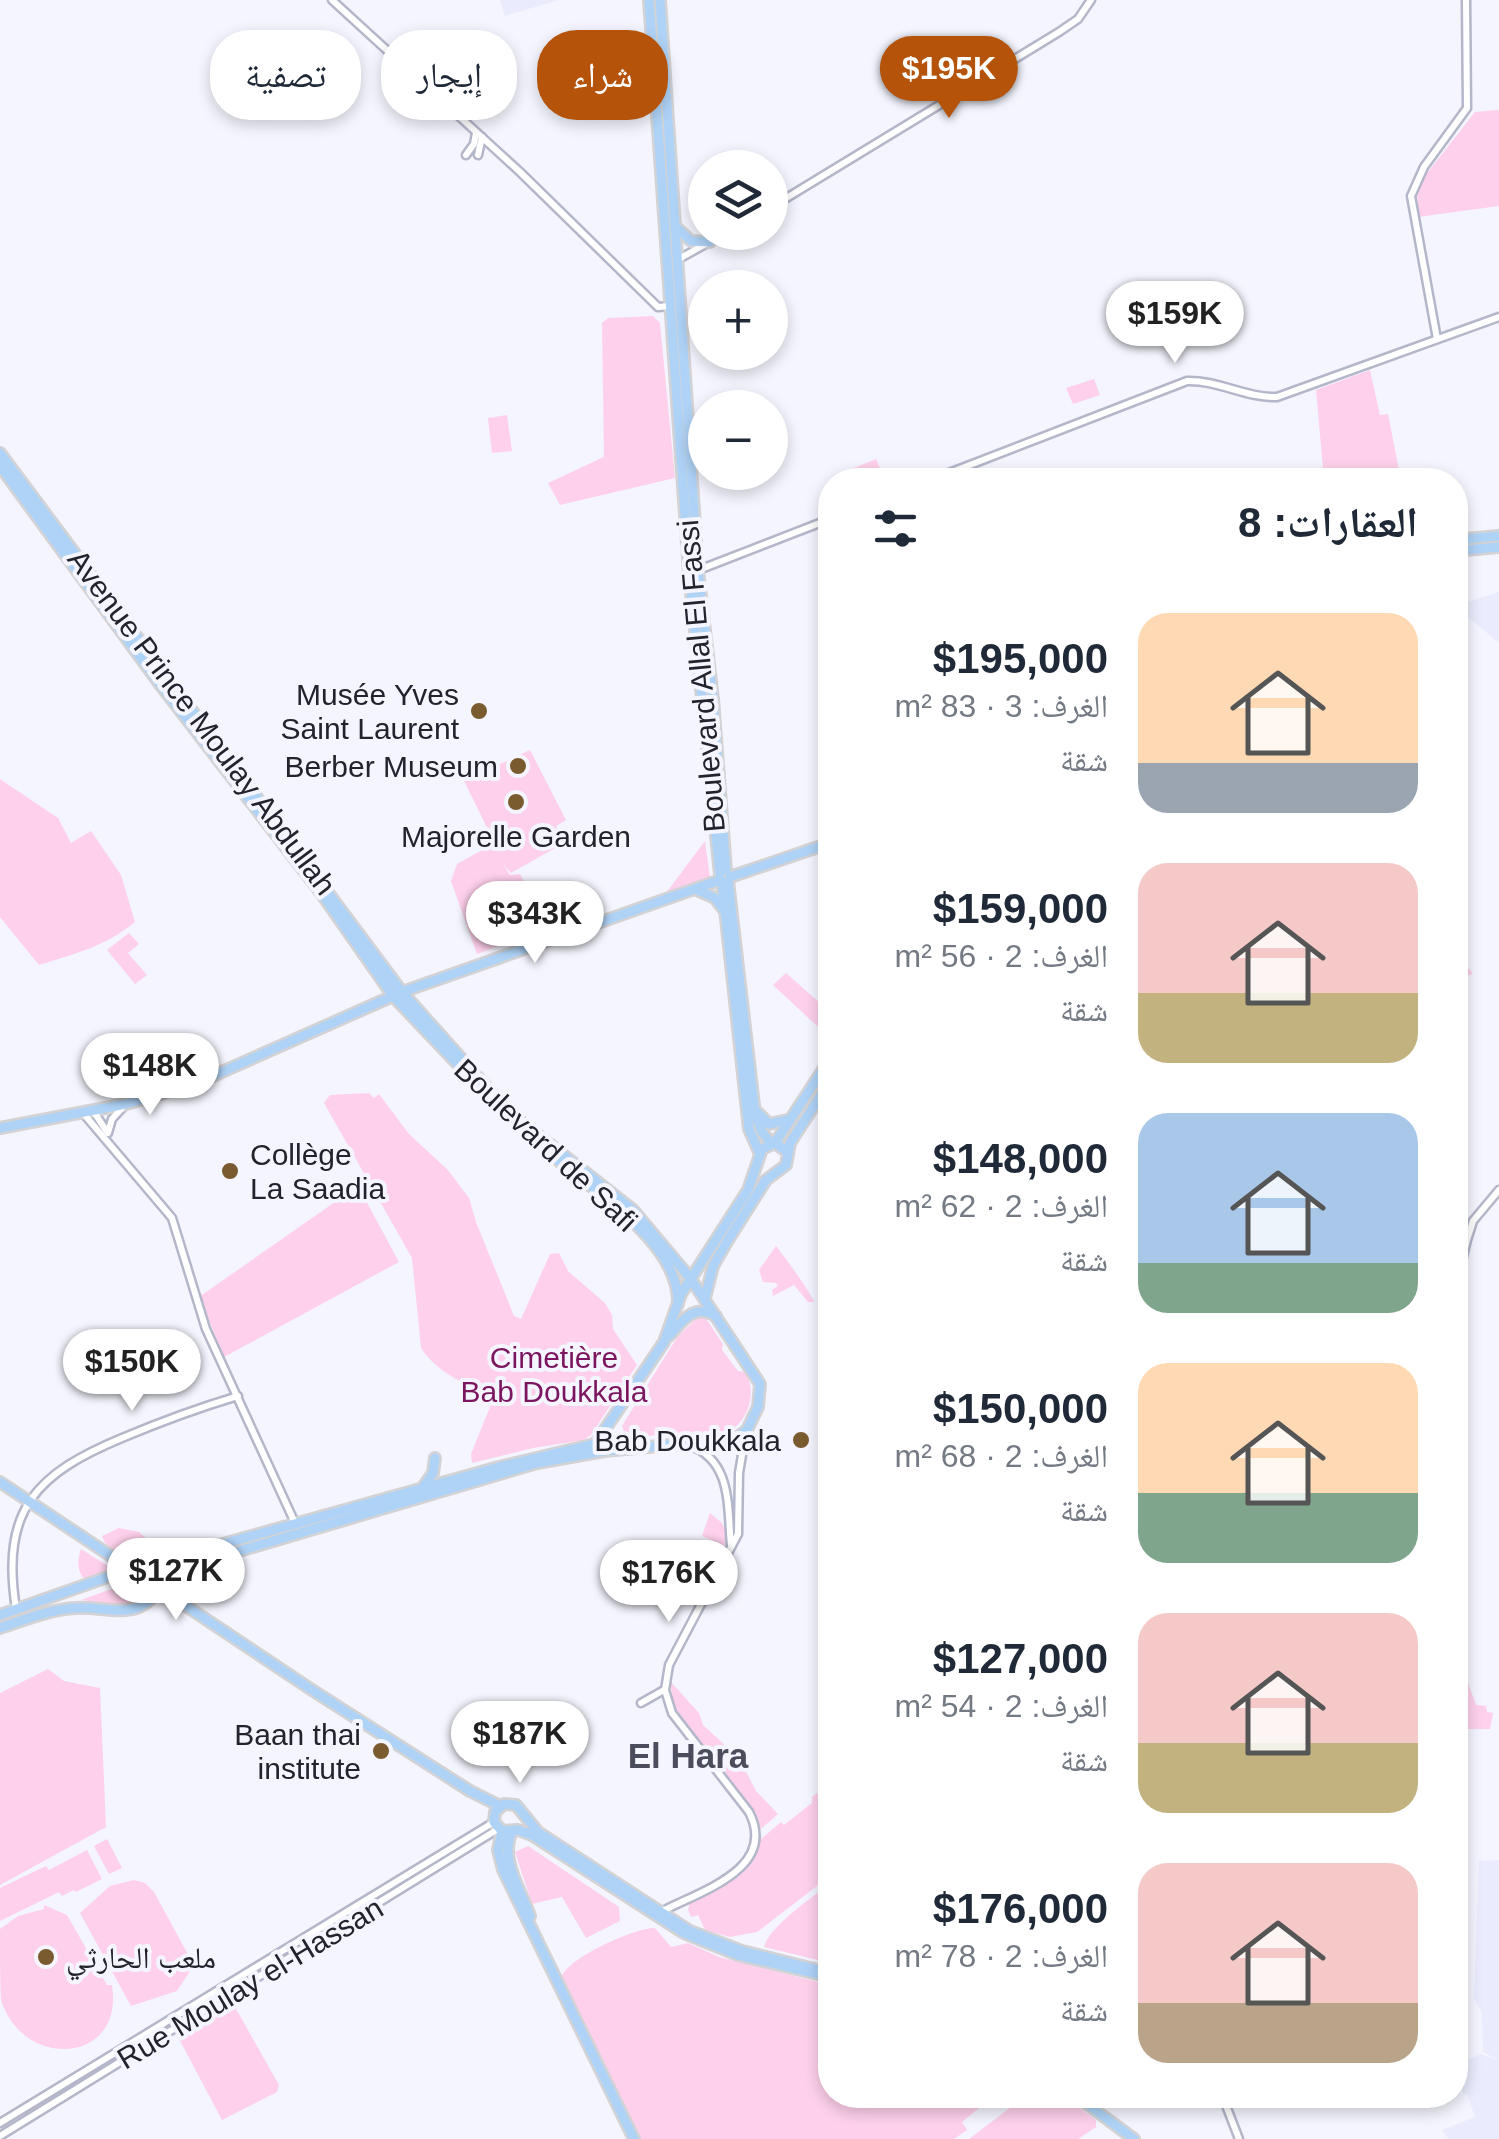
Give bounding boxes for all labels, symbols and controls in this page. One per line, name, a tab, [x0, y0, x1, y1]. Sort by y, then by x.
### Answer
chip: تصفية	[210, 30, 361, 120]
chip: إيجار	[381, 30, 517, 120]
chip: شراء	[537, 30, 668, 120]
pin: $195K	[879, 36, 1019, 121]
text: $195K	[902, 50, 996, 86]
map controls	[688, 150, 788, 490]
button: layers	[688, 150, 788, 250]
button: +	[688, 270, 788, 370]
pin: $159K	[1105, 281, 1245, 366]
text: $159K	[1128, 295, 1222, 331]
button: −	[688, 390, 788, 490]
text: العقارات: 8	[1238, 499, 1418, 546]
icon: filters	[868, 501, 923, 556]
street label: Boulevard Allal El Fassi	[671, 518, 731, 834]
street label: Avenue Prince Moulay Abdullah	[62, 543, 342, 901]
text: $195,000	[933, 635, 1108, 682]
icon: home	[1218, 653, 1338, 773]
place label: Musée Yves Saint Laurent	[281, 678, 460, 745]
text: الغرف: 3 · 83 m²	[894, 688, 1108, 724]
marker: Musée Yves Saint Laurent	[468, 700, 490, 722]
text: شقة	[1060, 742, 1108, 778]
place label: Berber Museum	[285, 750, 498, 783]
marker: Berber Museum	[507, 755, 529, 777]
marker: Majorelle Garden	[505, 791, 527, 813]
place label: Majorelle Garden	[401, 820, 631, 853]
pin: $343K	[465, 881, 605, 966]
text: $159,000	[933, 885, 1108, 932]
text: $343K	[488, 895, 582, 931]
icon: home	[1218, 903, 1338, 1023]
text: الغرف: 2 · 56 m²	[894, 938, 1108, 974]
text: شقة	[1060, 992, 1108, 1028]
pin: $148K	[80, 1033, 220, 1118]
text: $148K	[103, 1047, 197, 1083]
street label: Boulevard de Safi	[448, 1052, 644, 1238]
text: $148,000	[933, 1135, 1108, 1182]
place label: Collège La Saadia	[250, 1138, 385, 1205]
icon: home	[1218, 1153, 1338, 1273]
marker: Collège La Saadia	[219, 1160, 241, 1182]
text: الغرف: 2 · 62 m²	[894, 1188, 1108, 1224]
text: شقة	[1060, 1242, 1108, 1278]
pin: $150K	[62, 1329, 202, 1414]
park label: Cimetière Bab Doukkala	[461, 1341, 648, 1408]
text: $150K	[85, 1343, 179, 1379]
text: $150,000	[933, 1385, 1108, 1432]
icon: home	[1218, 1403, 1338, 1523]
place label: Bab Doukkala	[594, 1424, 781, 1457]
marker: Bab Doukkala	[790, 1429, 812, 1451]
text: الغرف: 2 · 68 m²	[894, 1438, 1108, 1474]
text: شقة	[1060, 1492, 1108, 1528]
pin: $127K	[106, 1538, 246, 1623]
pin: $176K	[599, 1540, 739, 1625]
text: $127K	[129, 1552, 223, 1588]
text: $176K	[622, 1554, 716, 1590]
text: $127,000	[933, 1635, 1108, 1682]
icon: home	[1218, 1653, 1338, 1773]
text: الغرف: 2 · 54 m²	[894, 1688, 1108, 1724]
pin: $187K	[450, 1701, 590, 1786]
text: $187K	[473, 1715, 567, 1751]
place label: Baan thai institute	[234, 1718, 361, 1785]
district label: El Hara	[628, 1736, 749, 1775]
marker: Baan thai institute	[370, 1740, 392, 1762]
text: شقة	[1060, 1742, 1108, 1778]
text: $176,000	[933, 1885, 1108, 1932]
street label: Rue Moulay el-Hassan	[111, 1891, 389, 2075]
icon: home	[1218, 1903, 1338, 2023]
text: الغرف: 2 · 78 m²	[894, 1938, 1108, 1974]
place label: ملعب الحارثي	[66, 1941, 216, 1981]
marker: ملعب الحارثي	[35, 1946, 57, 1968]
text: شقة	[1060, 1992, 1108, 2028]

